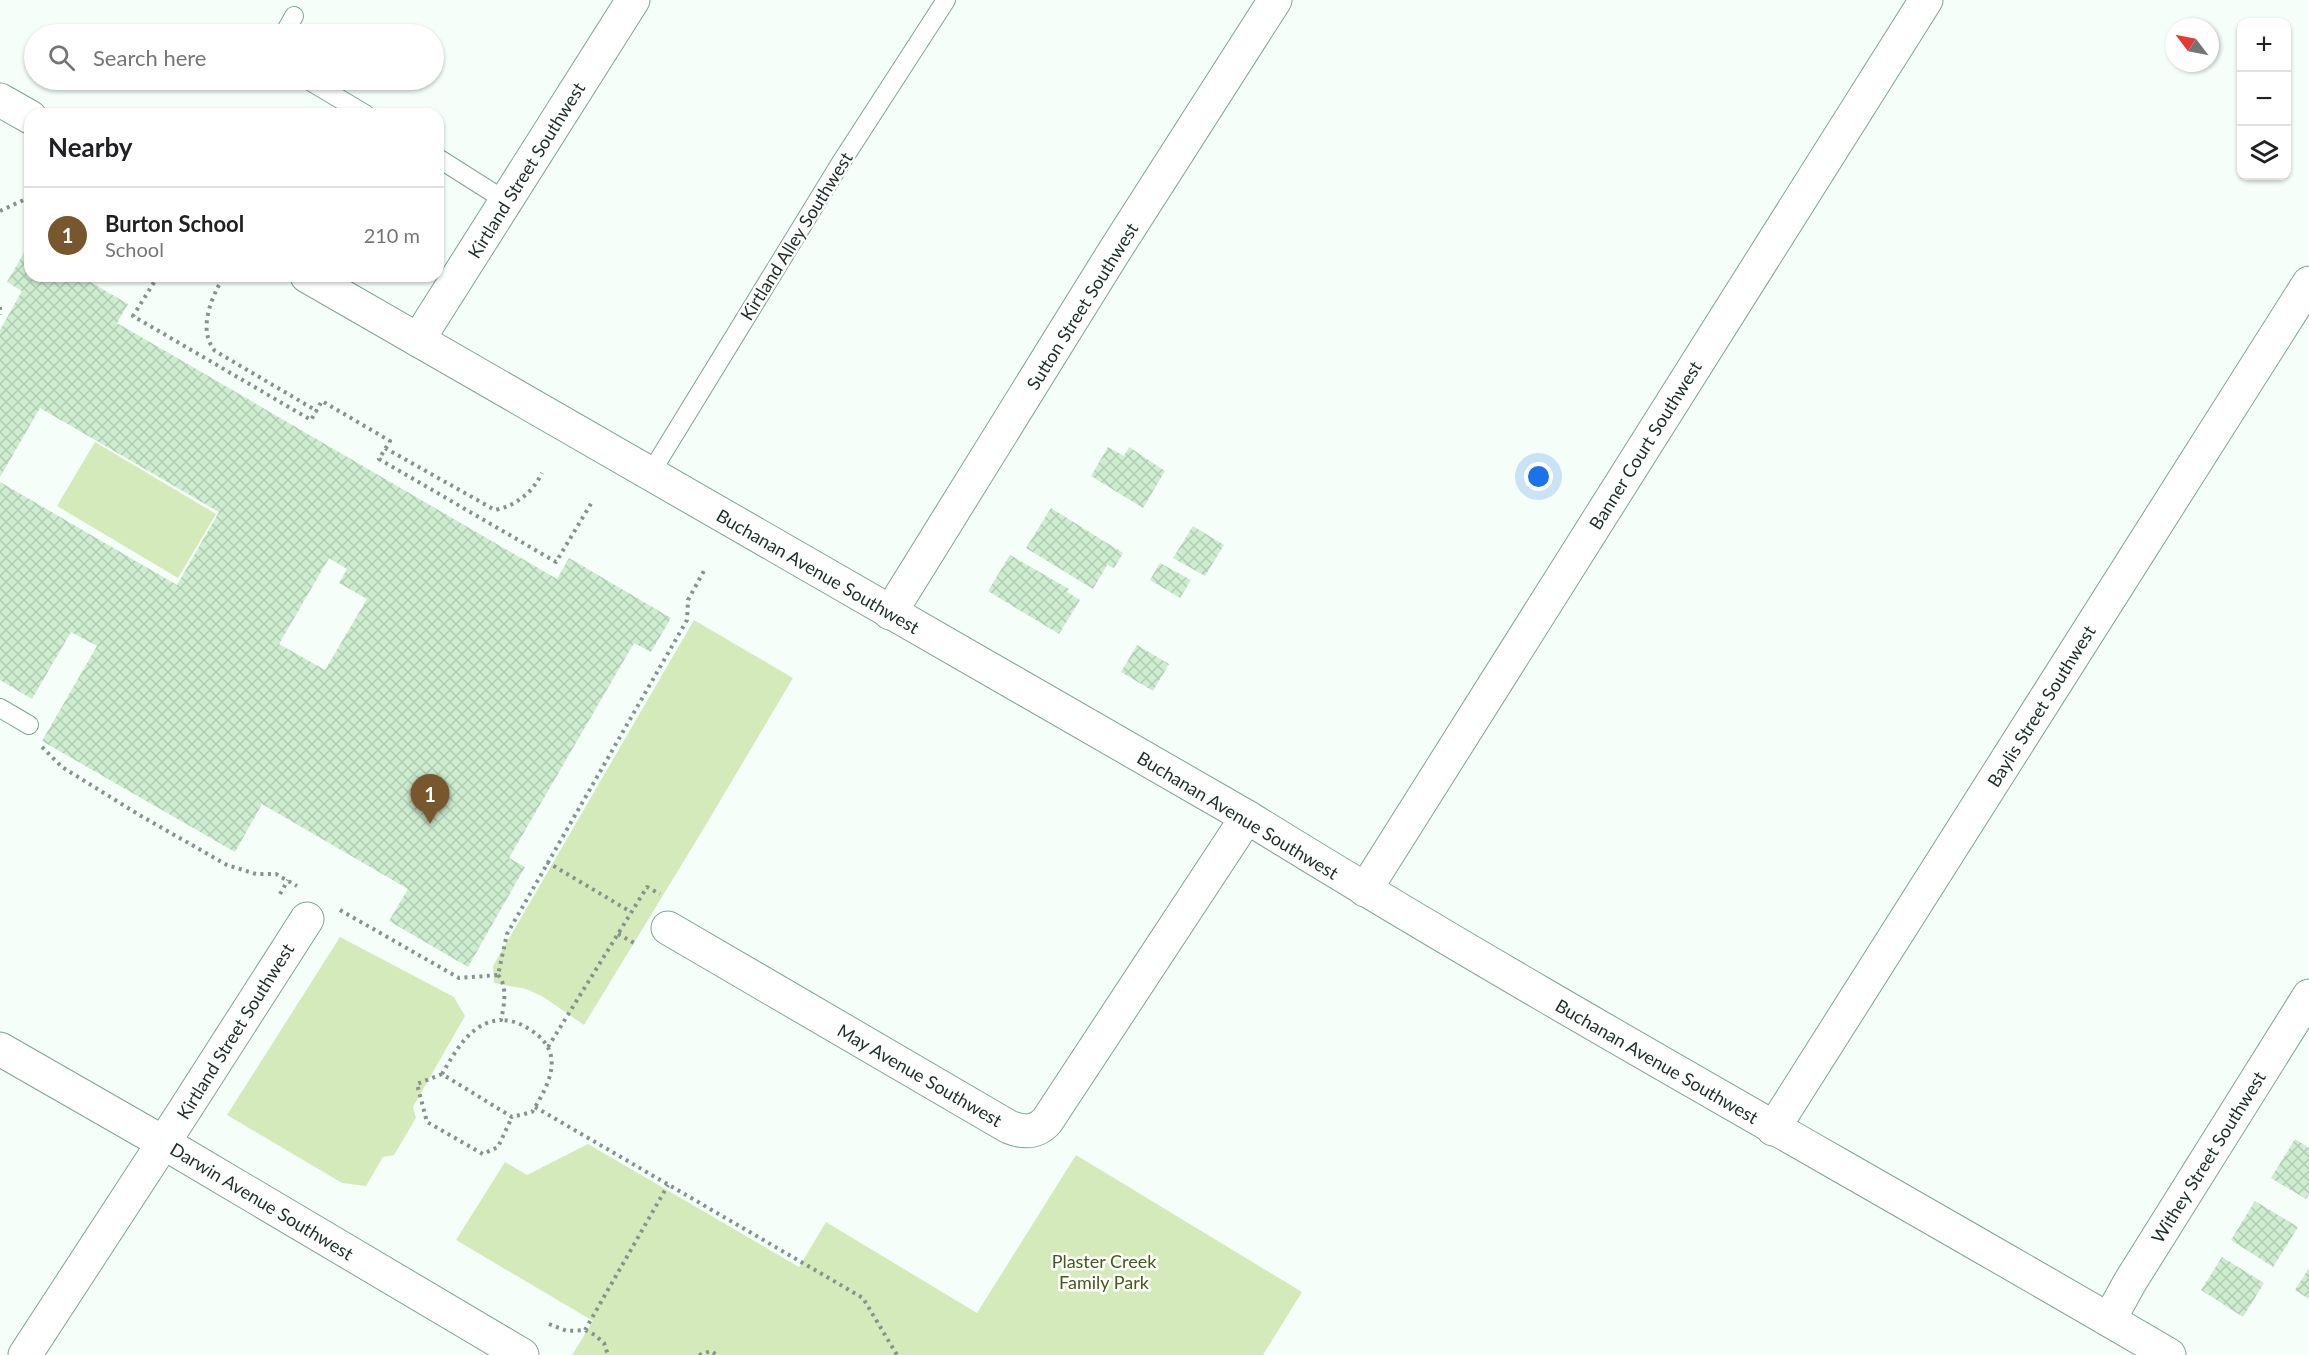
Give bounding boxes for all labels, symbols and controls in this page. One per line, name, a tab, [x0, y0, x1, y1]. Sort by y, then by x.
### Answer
north arrow	[2165, 18, 2219, 72]
map controls	[2237, 18, 2291, 180]
button: +	[2237, 18, 2291, 72]
search box	[24, 24, 444, 90]
icon: search	[45, 41, 78, 74]
text: Search here	[93, 44, 206, 71]
button: −	[2237, 72, 2291, 126]
street label: Kirtland Street Southwest	[463, 77, 589, 262]
button: layers	[2237, 126, 2291, 180]
text: Nearby	[48, 131, 133, 163]
street label: Kirtland Alley Southwest	[735, 147, 857, 324]
text: Burton School	[105, 210, 244, 237]
street label: Sutton Street Southwest	[1022, 218, 1143, 394]
text: 1	[62, 223, 73, 247]
text: 210 m	[364, 223, 420, 247]
text: School	[105, 237, 164, 261]
street label: Banner Court Southwest	[1584, 356, 1706, 533]
your location	[1524, 462, 1553, 491]
street label: Buchanan Avenue Southwest	[713, 504, 924, 638]
street label: Baylis Street Southwest	[1982, 621, 2100, 791]
street label: Buchanan Avenue Southwest	[1134, 746, 1343, 884]
pin: 1	[410, 774, 450, 824]
street label: Kirtland Street Southwest	[172, 938, 298, 1123]
street label: Buchanan Avenue Southwest	[1552, 994, 1763, 1128]
street label: May Avenue Southwest	[834, 1019, 1007, 1131]
street label: Withey Street Southwest	[2146, 1067, 2270, 1247]
street label: Darwin Avenue Southwest	[166, 1138, 358, 1265]
park label: Plaster Creek Family Park	[1052, 1250, 1157, 1293]

